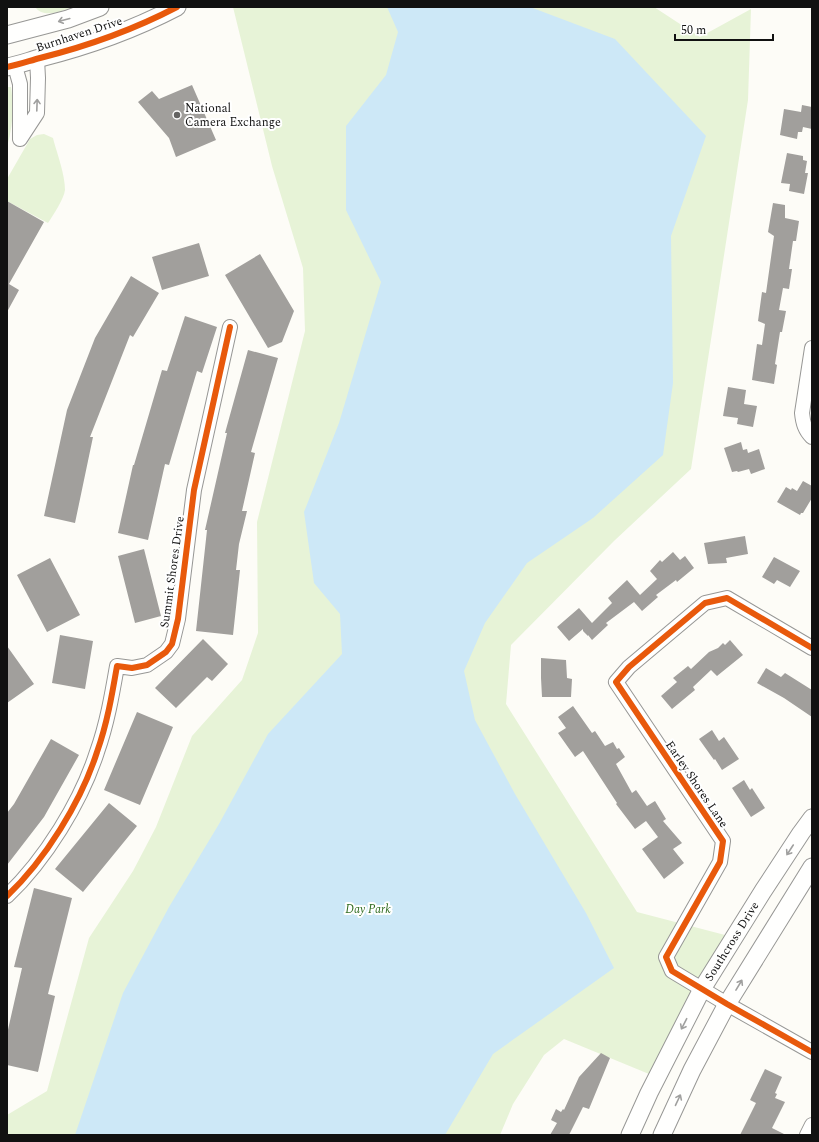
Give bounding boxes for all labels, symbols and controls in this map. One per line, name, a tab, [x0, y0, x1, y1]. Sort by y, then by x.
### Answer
street label: Burnhaven Drive	[33, 11, 125, 57]
scale bar	[675, 16, 773, 42]
one-way arrow	[57, 17, 70, 24]
text: 50 m	[681, 21, 706, 40]
one-way arrow	[34, 99, 41, 112]
place label: National Camera Exchange	[185, 99, 281, 132]
marker: National Camera Exchange	[172, 110, 182, 120]
street label: Summit Shores Drive	[155, 515, 190, 629]
street label: Earley Shores Lane	[660, 737, 733, 832]
one-way arrow	[786, 844, 794, 855]
street label: Southcross Drive	[700, 898, 764, 985]
park label: Day Park	[345, 900, 391, 919]
one-way arrow	[735, 980, 743, 991]
one-way arrow	[680, 1018, 687, 1030]
one-way arrow	[675, 1094, 682, 1106]

